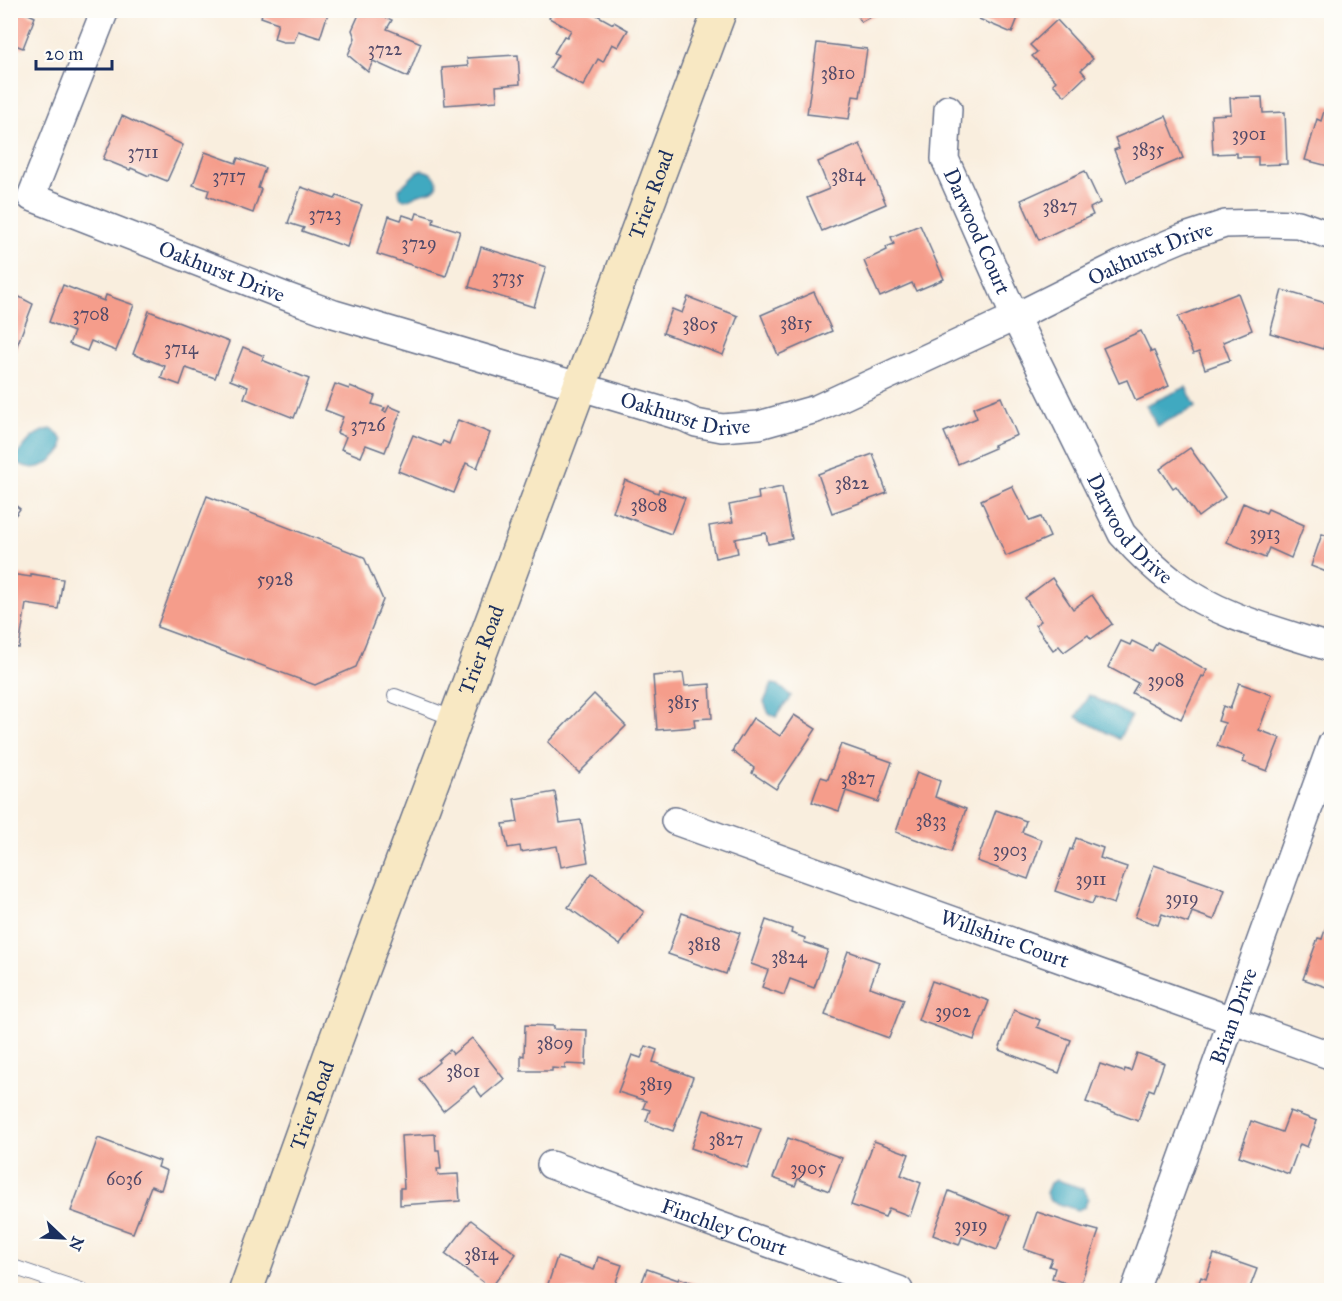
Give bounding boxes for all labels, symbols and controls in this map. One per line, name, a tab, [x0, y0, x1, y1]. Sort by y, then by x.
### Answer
scale bar	[36, 33, 112, 71]
house number: 3722	[368, 38, 402, 60]
text: 20 m	[45, 43, 83, 65]
house number: 3810	[821, 62, 855, 84]
house number: 3901	[1232, 123, 1266, 145]
house number: 3835	[1132, 138, 1165, 160]
house number: 3711	[127, 141, 159, 163]
street label: Trier Road	[623, 146, 680, 243]
house number: 3814	[831, 164, 866, 186]
street label: Darwood Court	[938, 164, 1016, 299]
house number: 3717	[212, 165, 246, 187]
house number: 3827	[1043, 195, 1077, 217]
house number: 3723	[309, 203, 341, 225]
street label: Oakhurst Drive	[1083, 216, 1216, 291]
house number: 3729	[401, 232, 437, 254]
street label: Oakhurst Drive	[155, 235, 289, 308]
house number: 3735	[492, 266, 525, 288]
house number: 3708	[73, 303, 109, 325]
house number: 3815	[780, 312, 813, 334]
house number: 3805	[682, 313, 718, 335]
house number: 3714	[164, 337, 199, 359]
street label: Oakhurst Drive	[617, 386, 751, 441]
house number: 3726	[351, 414, 386, 436]
street label: Darwood Drive	[1081, 469, 1178, 590]
house number: 3822	[835, 472, 869, 494]
house number: 3808	[631, 494, 667, 516]
house number: 3913	[1249, 522, 1281, 544]
house number: 5928	[257, 568, 293, 590]
street label: Trier Road	[453, 601, 510, 698]
house number: 3908	[1148, 669, 1184, 691]
house number: 3815	[667, 691, 700, 713]
house number: 3827	[841, 767, 875, 789]
house number: 3833	[915, 809, 947, 831]
house number: 3903	[993, 839, 1027, 861]
house number: 3911	[1076, 868, 1106, 890]
house number: 3919	[1165, 887, 1199, 909]
street label: Willshire Court	[937, 904, 1073, 974]
house number: 3818	[687, 933, 721, 955]
house number: 3824	[771, 946, 808, 968]
street label: Brian Drive	[1204, 964, 1263, 1068]
house number: 3902	[935, 1000, 971, 1022]
house number: 3809	[537, 1032, 573, 1054]
street label: Trier Road	[284, 1057, 340, 1154]
house number: 3801	[446, 1060, 480, 1082]
house number: 3819	[639, 1073, 673, 1095]
house number: 3827	[709, 1128, 743, 1150]
house number: 3905	[790, 1157, 826, 1179]
house number: 6036	[106, 1168, 143, 1190]
street label: Finchley Court	[658, 1193, 791, 1262]
north arrow	[33, 1208, 93, 1268]
house number: 3919	[954, 1214, 988, 1236]
text: N	[65, 1234, 88, 1254]
house number: 3814	[464, 1243, 499, 1265]

